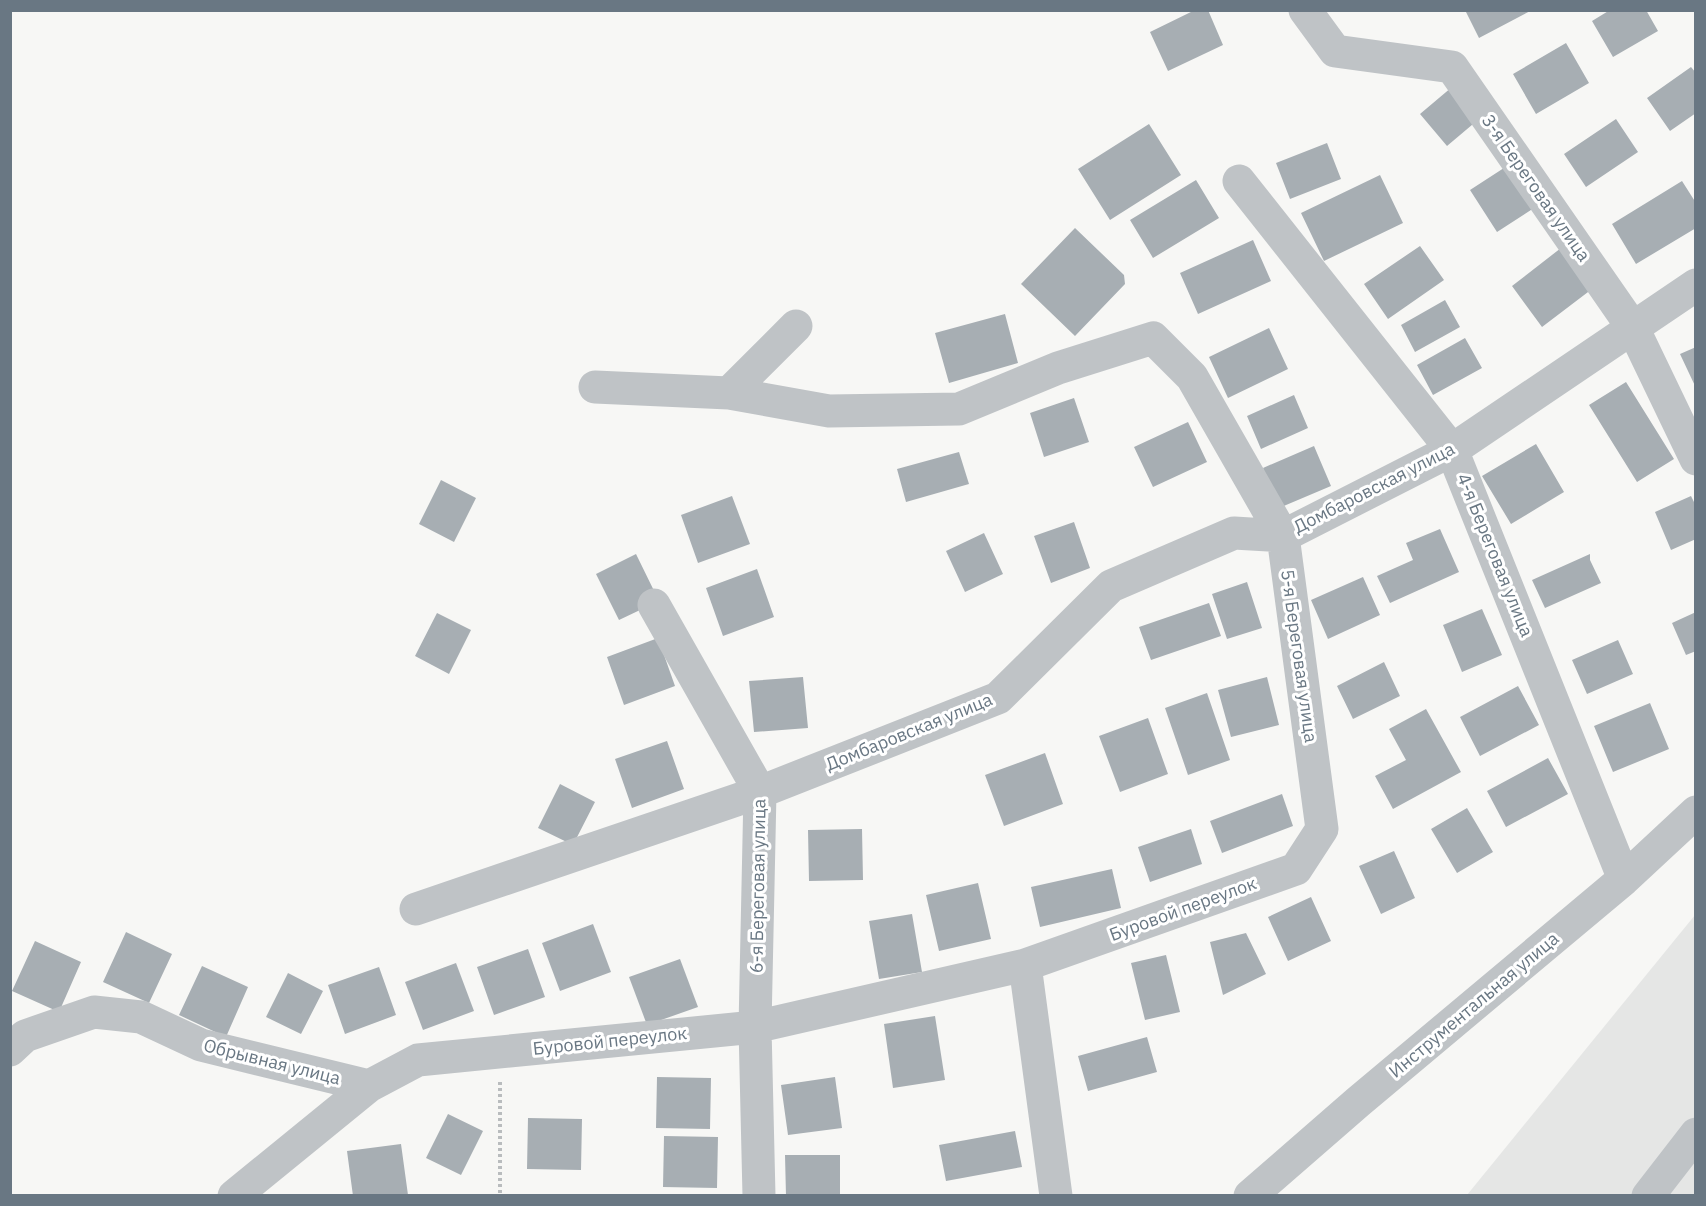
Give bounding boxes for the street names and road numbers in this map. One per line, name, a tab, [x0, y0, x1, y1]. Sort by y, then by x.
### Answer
street label: 3-я Береговая улица	[1477, 110, 1596, 266]
street label: Домбаровская улица	[1289, 437, 1459, 538]
street label: 4-я Береговая улица	[1452, 470, 1539, 640]
street label: 5-я Береговая улица	[1276, 568, 1323, 744]
street label: Домбаровская улица	[822, 687, 996, 776]
street label: 6-я Береговая улица	[744, 798, 771, 973]
street label: Буровой переулок	[1106, 871, 1260, 946]
street label: Инструментальная улица	[1384, 927, 1564, 1082]
street label: Буровой переулок	[532, 1021, 688, 1060]
street label: Обрывная улица	[201, 1033, 343, 1090]

